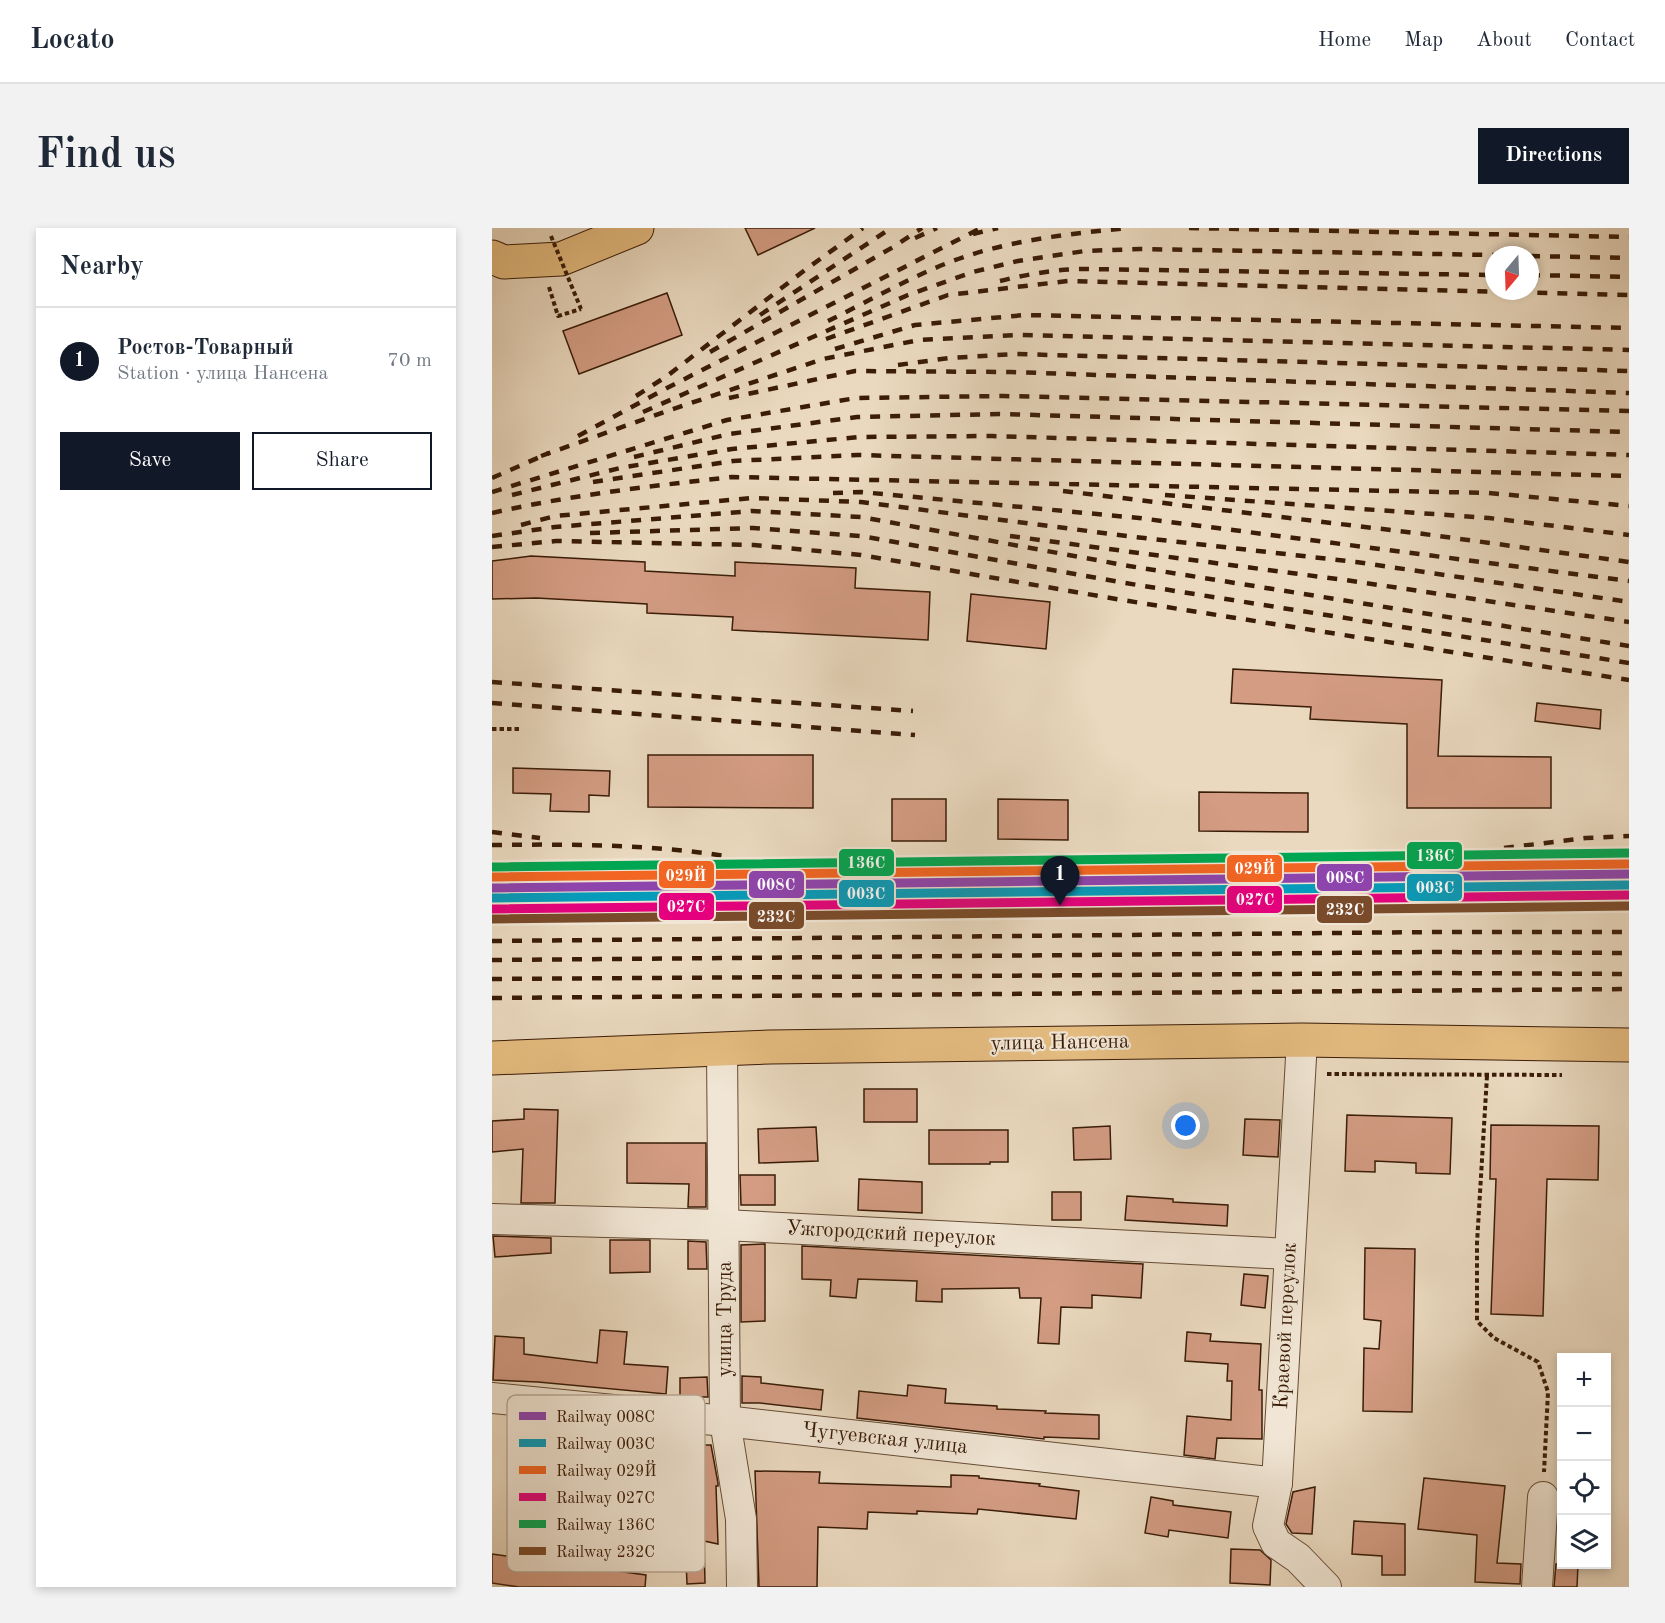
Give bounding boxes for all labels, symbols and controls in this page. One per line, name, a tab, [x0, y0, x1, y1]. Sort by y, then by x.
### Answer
text: Locato	[30, 27, 115, 55]
text: Home	[1318, 30, 1371, 51]
text: Map	[1404, 30, 1443, 51]
text: About	[1476, 30, 1532, 51]
text: Contact	[1565, 30, 1635, 51]
button: Directions	[1478, 128, 1629, 184]
text: Find us	[36, 135, 175, 177]
north arrow	[1485, 246, 1539, 300]
text: Nearby	[60, 254, 144, 280]
text: Ростов-Товарный	[117, 337, 294, 359]
text: 1	[74, 351, 85, 371]
text: 70 m	[387, 351, 432, 371]
text: Station · улица Нансена	[117, 364, 328, 384]
button: Save	[60, 432, 240, 490]
button: Share	[252, 432, 432, 490]
line badge: 136С	[1406, 841, 1463, 870]
line badge: 136С	[838, 848, 895, 877]
text: 136С	[1416, 849, 1454, 865]
line badge: 029Й	[1226, 854, 1283, 883]
text: 136С	[847, 856, 885, 872]
pin: 1	[1040, 856, 1080, 906]
text: 029Й	[1234, 858, 1276, 878]
line badge: 029Й	[658, 860, 715, 889]
line badge: 008С	[1316, 863, 1373, 892]
text: 029Й	[665, 865, 707, 885]
line badge: 008С	[748, 870, 805, 899]
text: 008С	[1326, 871, 1364, 887]
line badge: 003С	[1406, 873, 1463, 902]
text: 008С	[757, 878, 795, 894]
line badge: 003С	[838, 879, 895, 908]
text: 003С	[1416, 881, 1454, 897]
line badge: 027С	[1226, 885, 1283, 914]
text: 003С	[847, 887, 885, 903]
line badge: 027С	[658, 892, 715, 921]
text: 027С	[1236, 893, 1274, 909]
line badge: 232C	[1316, 895, 1373, 924]
text: 027С	[667, 900, 705, 916]
line badge: 232C	[748, 901, 805, 930]
text: 232C	[1326, 903, 1364, 919]
text: 232C	[757, 910, 795, 926]
street label: улица Нансена	[990, 1031, 1130, 1055]
your location	[1171, 1111, 1200, 1140]
street label: Ужгородский переулок	[786, 1218, 997, 1250]
street label: Краевой переулок	[1271, 1242, 1301, 1410]
street label: улица Труда	[715, 1261, 736, 1377]
map controls	[1557, 1353, 1611, 1569]
button: +	[1557, 1353, 1611, 1407]
legend	[507, 1395, 705, 1572]
button: −	[1557, 1407, 1611, 1461]
text: Railway 008С	[556, 1410, 655, 1426]
street label: Чугуевская улица	[801, 1420, 969, 1458]
text: Railway 003С	[556, 1437, 655, 1453]
text: Railway 029Й	[556, 1460, 657, 1480]
button: locate	[1557, 1461, 1611, 1515]
text: Railway 027С	[556, 1491, 655, 1507]
button: layers	[1557, 1515, 1611, 1569]
text: Railway 136С	[556, 1518, 655, 1534]
text: Railway 232C	[556, 1545, 655, 1561]

